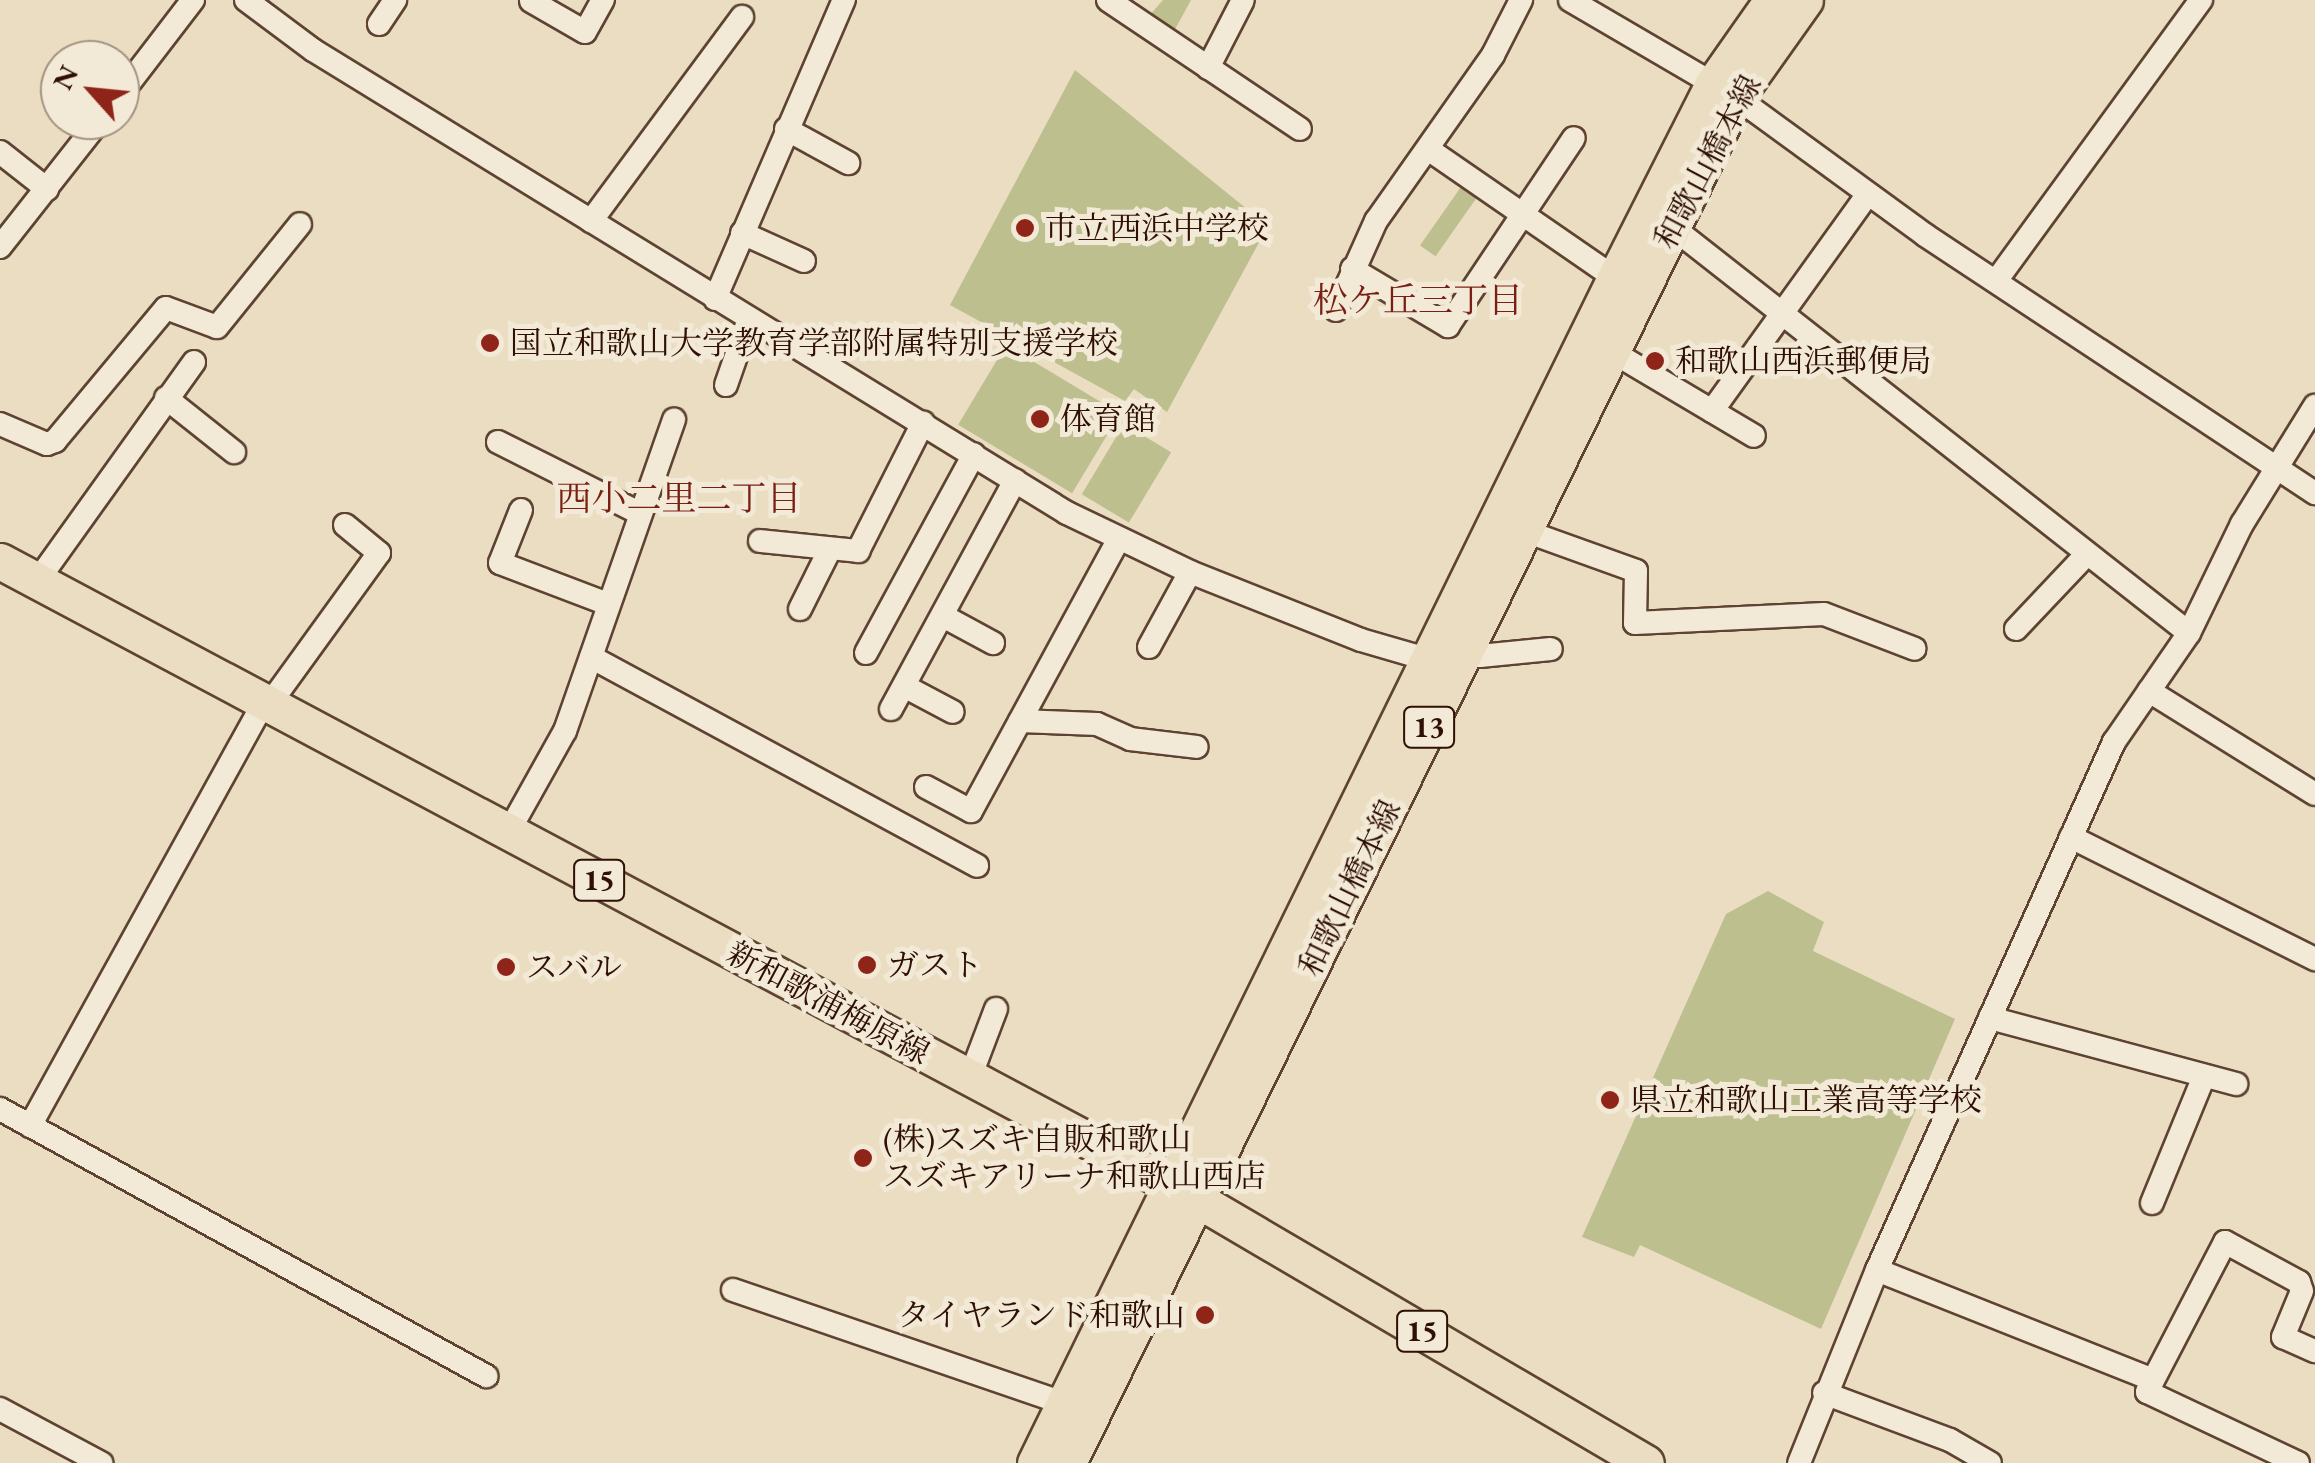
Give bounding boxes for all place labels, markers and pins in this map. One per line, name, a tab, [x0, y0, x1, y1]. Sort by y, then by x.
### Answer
place label: 市立西浜中学校	[1045, 209, 1269, 247]
marker: 市立西浜中学校	[1014, 217, 1036, 239]
place label: 国立和歌山大学教育学部附属特別支援学校	[510, 324, 1118, 362]
marker: 国立和歌山大学教育学部附属特別支援学校	[479, 332, 501, 354]
place label: 和歌山西浜郵便局	[1675, 342, 1931, 380]
marker: 和歌山西浜郵便局	[1644, 350, 1666, 372]
place label: 体育館	[1060, 400, 1156, 438]
marker: 体育館	[1029, 408, 1051, 430]
place label: ガスト	[887, 946, 983, 984]
place label: スバル	[526, 948, 622, 986]
marker: ガスト	[856, 954, 878, 976]
marker: スバル	[495, 956, 517, 978]
place label: 県立和歌山工業高等学校	[1630, 1081, 1982, 1119]
marker: 県立和歌山工業高等学校	[1599, 1089, 1621, 1111]
place label: (株)スズキ自販和歌山 スズキアリーナ和歌山西店	[883, 1121, 1267, 1196]
marker: (株)スズキ自販和歌山 スズキアリーナ和歌山西店	[852, 1147, 874, 1169]
place label: タイヤランド和歌山	[897, 1296, 1185, 1334]
marker: タイヤランド和歌山	[1194, 1304, 1216, 1326]

